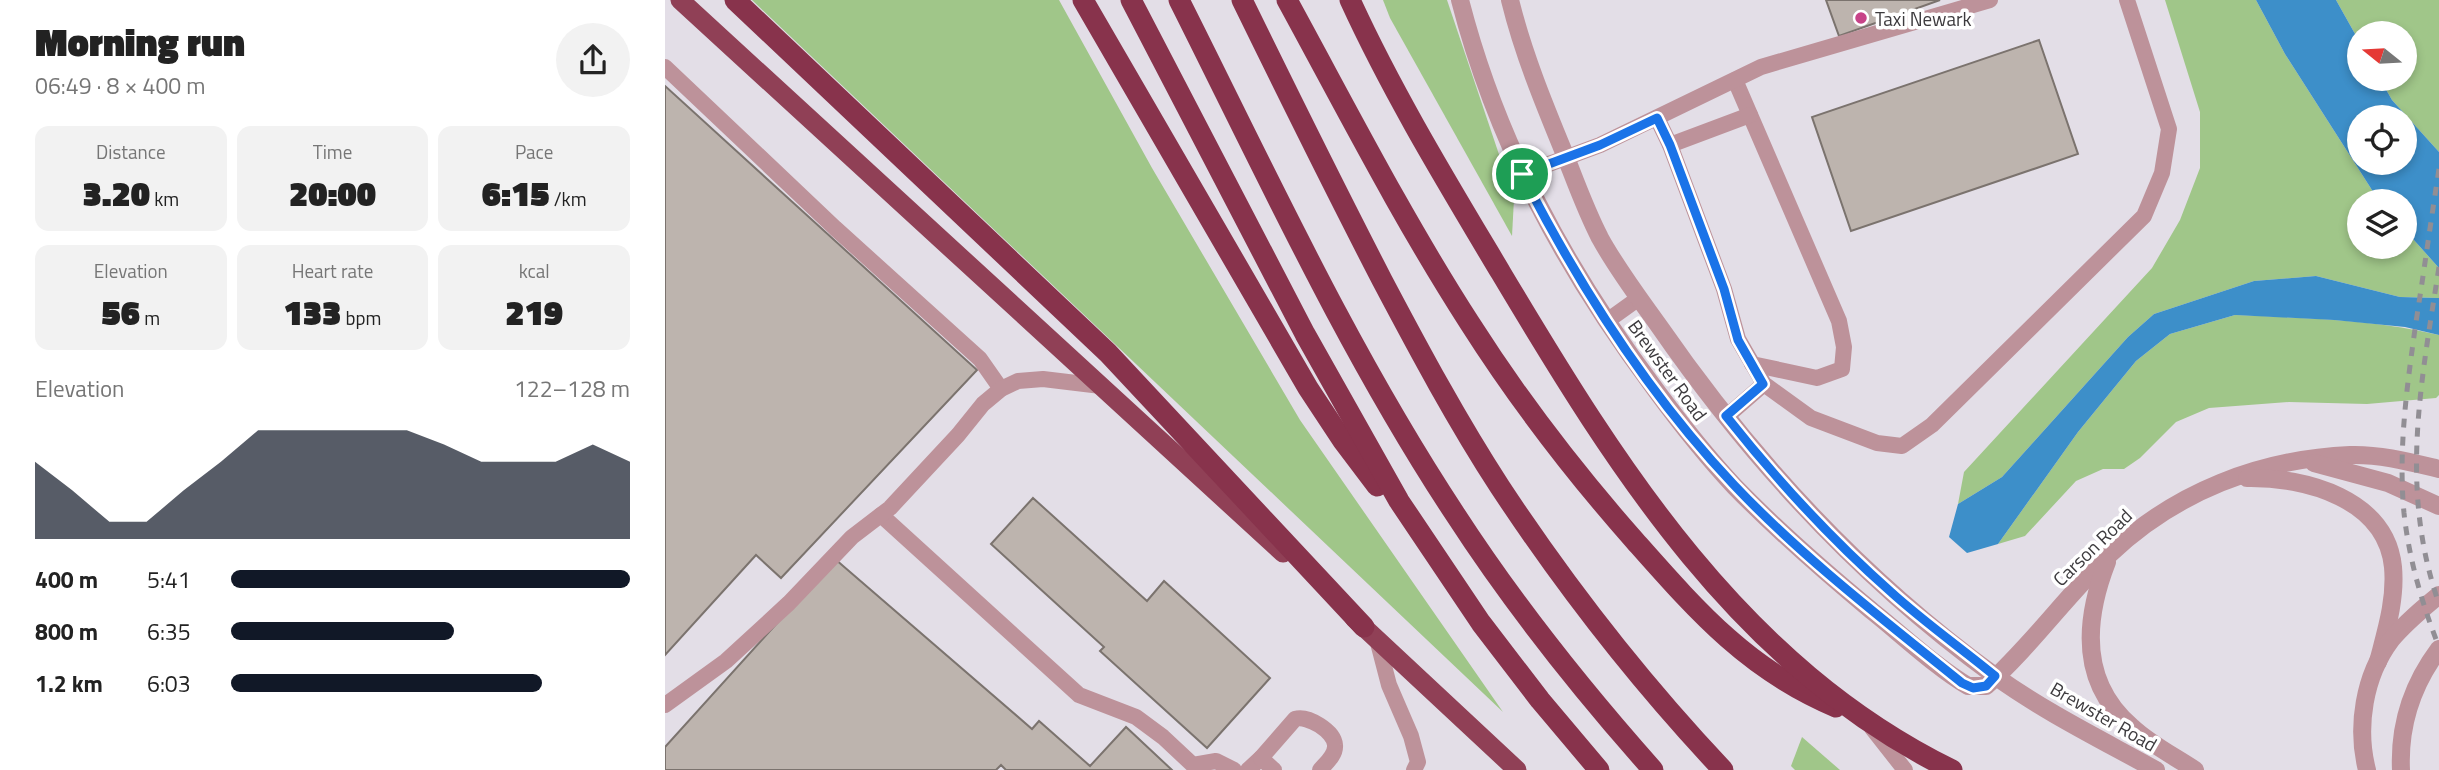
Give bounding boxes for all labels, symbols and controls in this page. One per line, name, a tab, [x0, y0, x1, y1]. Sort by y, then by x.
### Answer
place label: Taxi Newark	[1875, 4, 1972, 33]
marker: Taxi Newark	[1853, 10, 1869, 26]
text: Morning run	[35, 13, 245, 71]
north arrow	[2347, 21, 2417, 91]
map controls	[2347, 21, 2417, 259]
button: share	[556, 23, 630, 97]
text: 06:49 · 8 × 400 m	[35, 68, 205, 103]
button: locate	[2347, 105, 2417, 175]
text: Distance	[96, 137, 166, 166]
text: Time	[313, 137, 352, 166]
text: Pace	[515, 137, 553, 166]
pin	[1492, 144, 1552, 204]
icon: arrive	[1503, 155, 1541, 193]
text: 3.20	[82, 166, 150, 220]
text: 20:00	[289, 166, 376, 220]
text: 6:15	[482, 166, 550, 220]
text: km	[150, 184, 179, 213]
text: /km	[550, 184, 587, 213]
button: layers	[2347, 189, 2417, 259]
text: Elevation	[94, 256, 168, 285]
text: Heart rate	[292, 256, 373, 285]
text: kcal	[519, 256, 550, 285]
text: 56	[102, 285, 140, 339]
text: 133	[284, 285, 341, 339]
text: 219	[505, 285, 563, 339]
text: m	[140, 303, 160, 332]
text: bpm	[341, 303, 381, 332]
street label: Brewster Road	[1621, 313, 1715, 427]
text: Elevation	[35, 371, 124, 406]
text: 122–128 m	[514, 371, 630, 406]
street label: Carson Road	[2046, 502, 2138, 592]
text: 400 m	[35, 562, 98, 597]
text: 5:41	[147, 562, 191, 597]
text: 800 m	[35, 614, 98, 649]
text: 6:35	[147, 614, 191, 649]
text: 1.2 km	[35, 666, 103, 701]
text: 6:03	[147, 666, 191, 701]
street label: Brewster Road	[2045, 674, 2163, 758]

